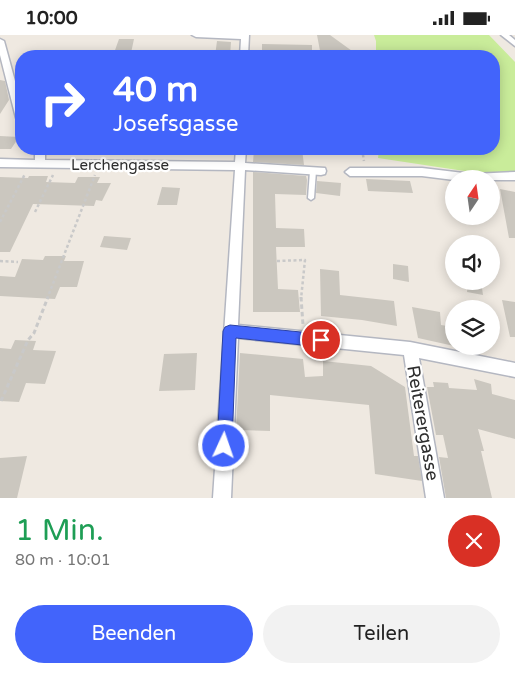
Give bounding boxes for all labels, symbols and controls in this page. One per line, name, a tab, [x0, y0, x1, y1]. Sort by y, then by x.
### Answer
text: 10:00	[25, 7, 78, 29]
text: 40 m	[113, 69, 198, 111]
icon: right	[30, 70, 95, 135]
text: Josefsgasse	[113, 111, 238, 137]
street label: Lerchengasse	[71, 156, 169, 174]
north arrow	[445, 170, 500, 225]
map controls	[445, 170, 500, 355]
button: sound	[445, 235, 500, 290]
button: layers	[445, 300, 500, 355]
pin	[300, 319, 342, 361]
icon: arrive	[307, 326, 335, 354]
street label: Reiterergasse	[402, 364, 444, 482]
position arrow	[197, 419, 249, 471]
text: 1 Min.	[15, 512, 104, 549]
button: close	[448, 515, 500, 567]
text: 80 m · 10:01	[15, 550, 111, 570]
button: Beenden	[15, 605, 253, 663]
button: Teilen	[263, 605, 500, 663]

